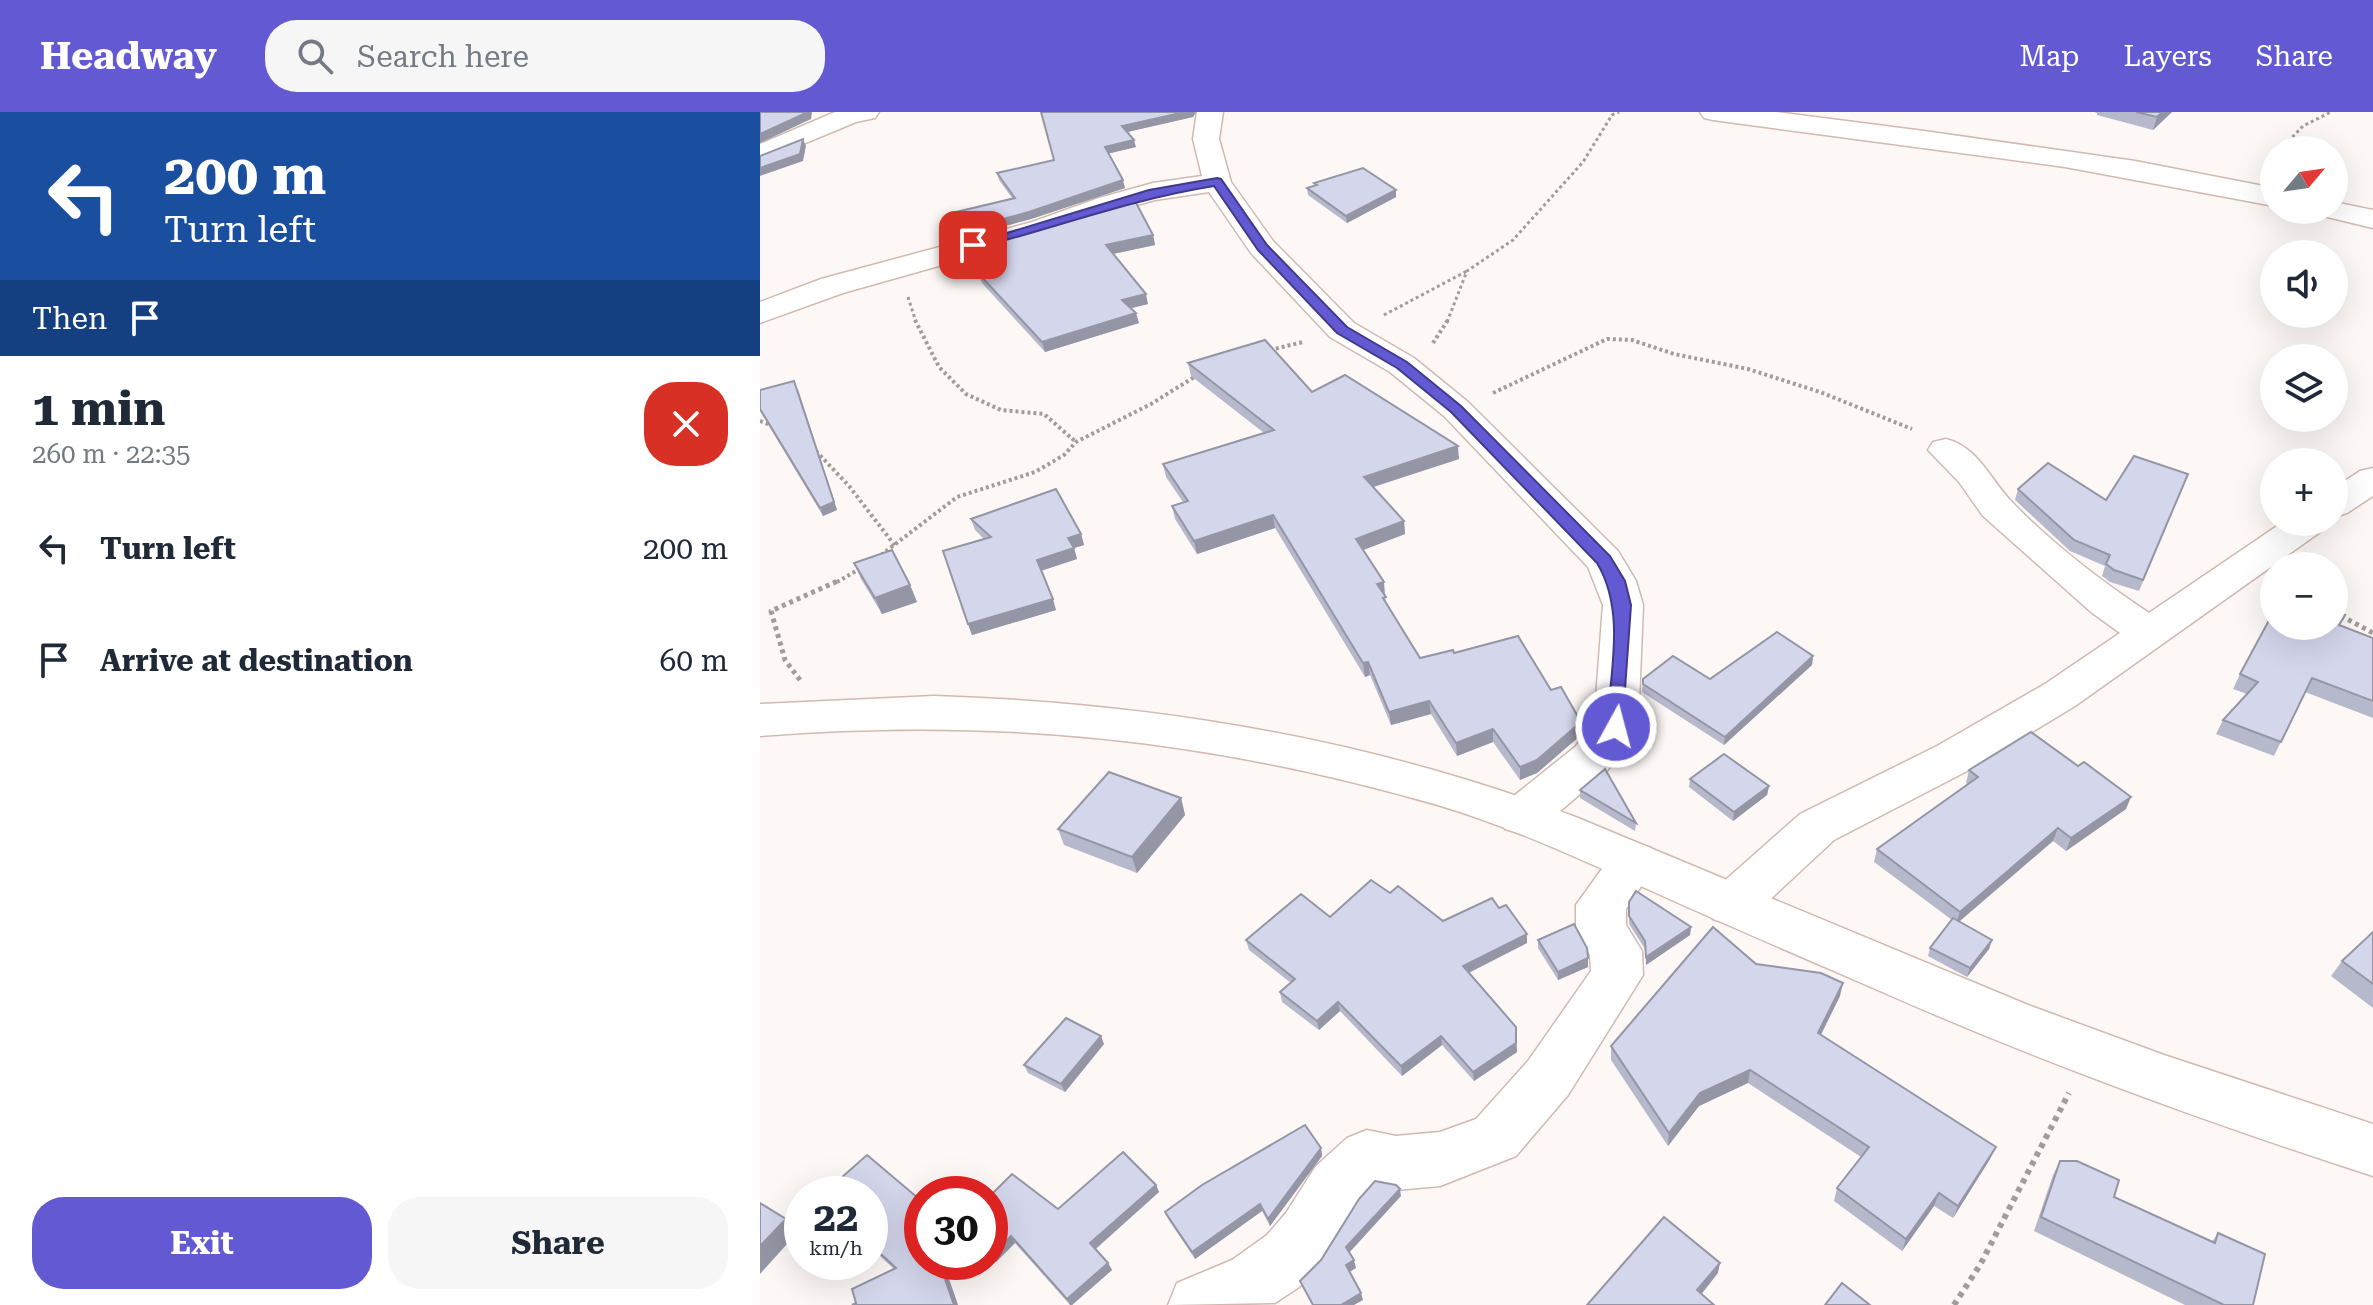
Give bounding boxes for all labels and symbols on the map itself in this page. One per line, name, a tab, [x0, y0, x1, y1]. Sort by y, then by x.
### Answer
north arrow	[2260, 136, 2348, 224]
pin	[939, 211, 1007, 279]
position arrow	[1574, 685, 1658, 769]
speed limit sign: 30	[904, 1176, 1008, 1280]

